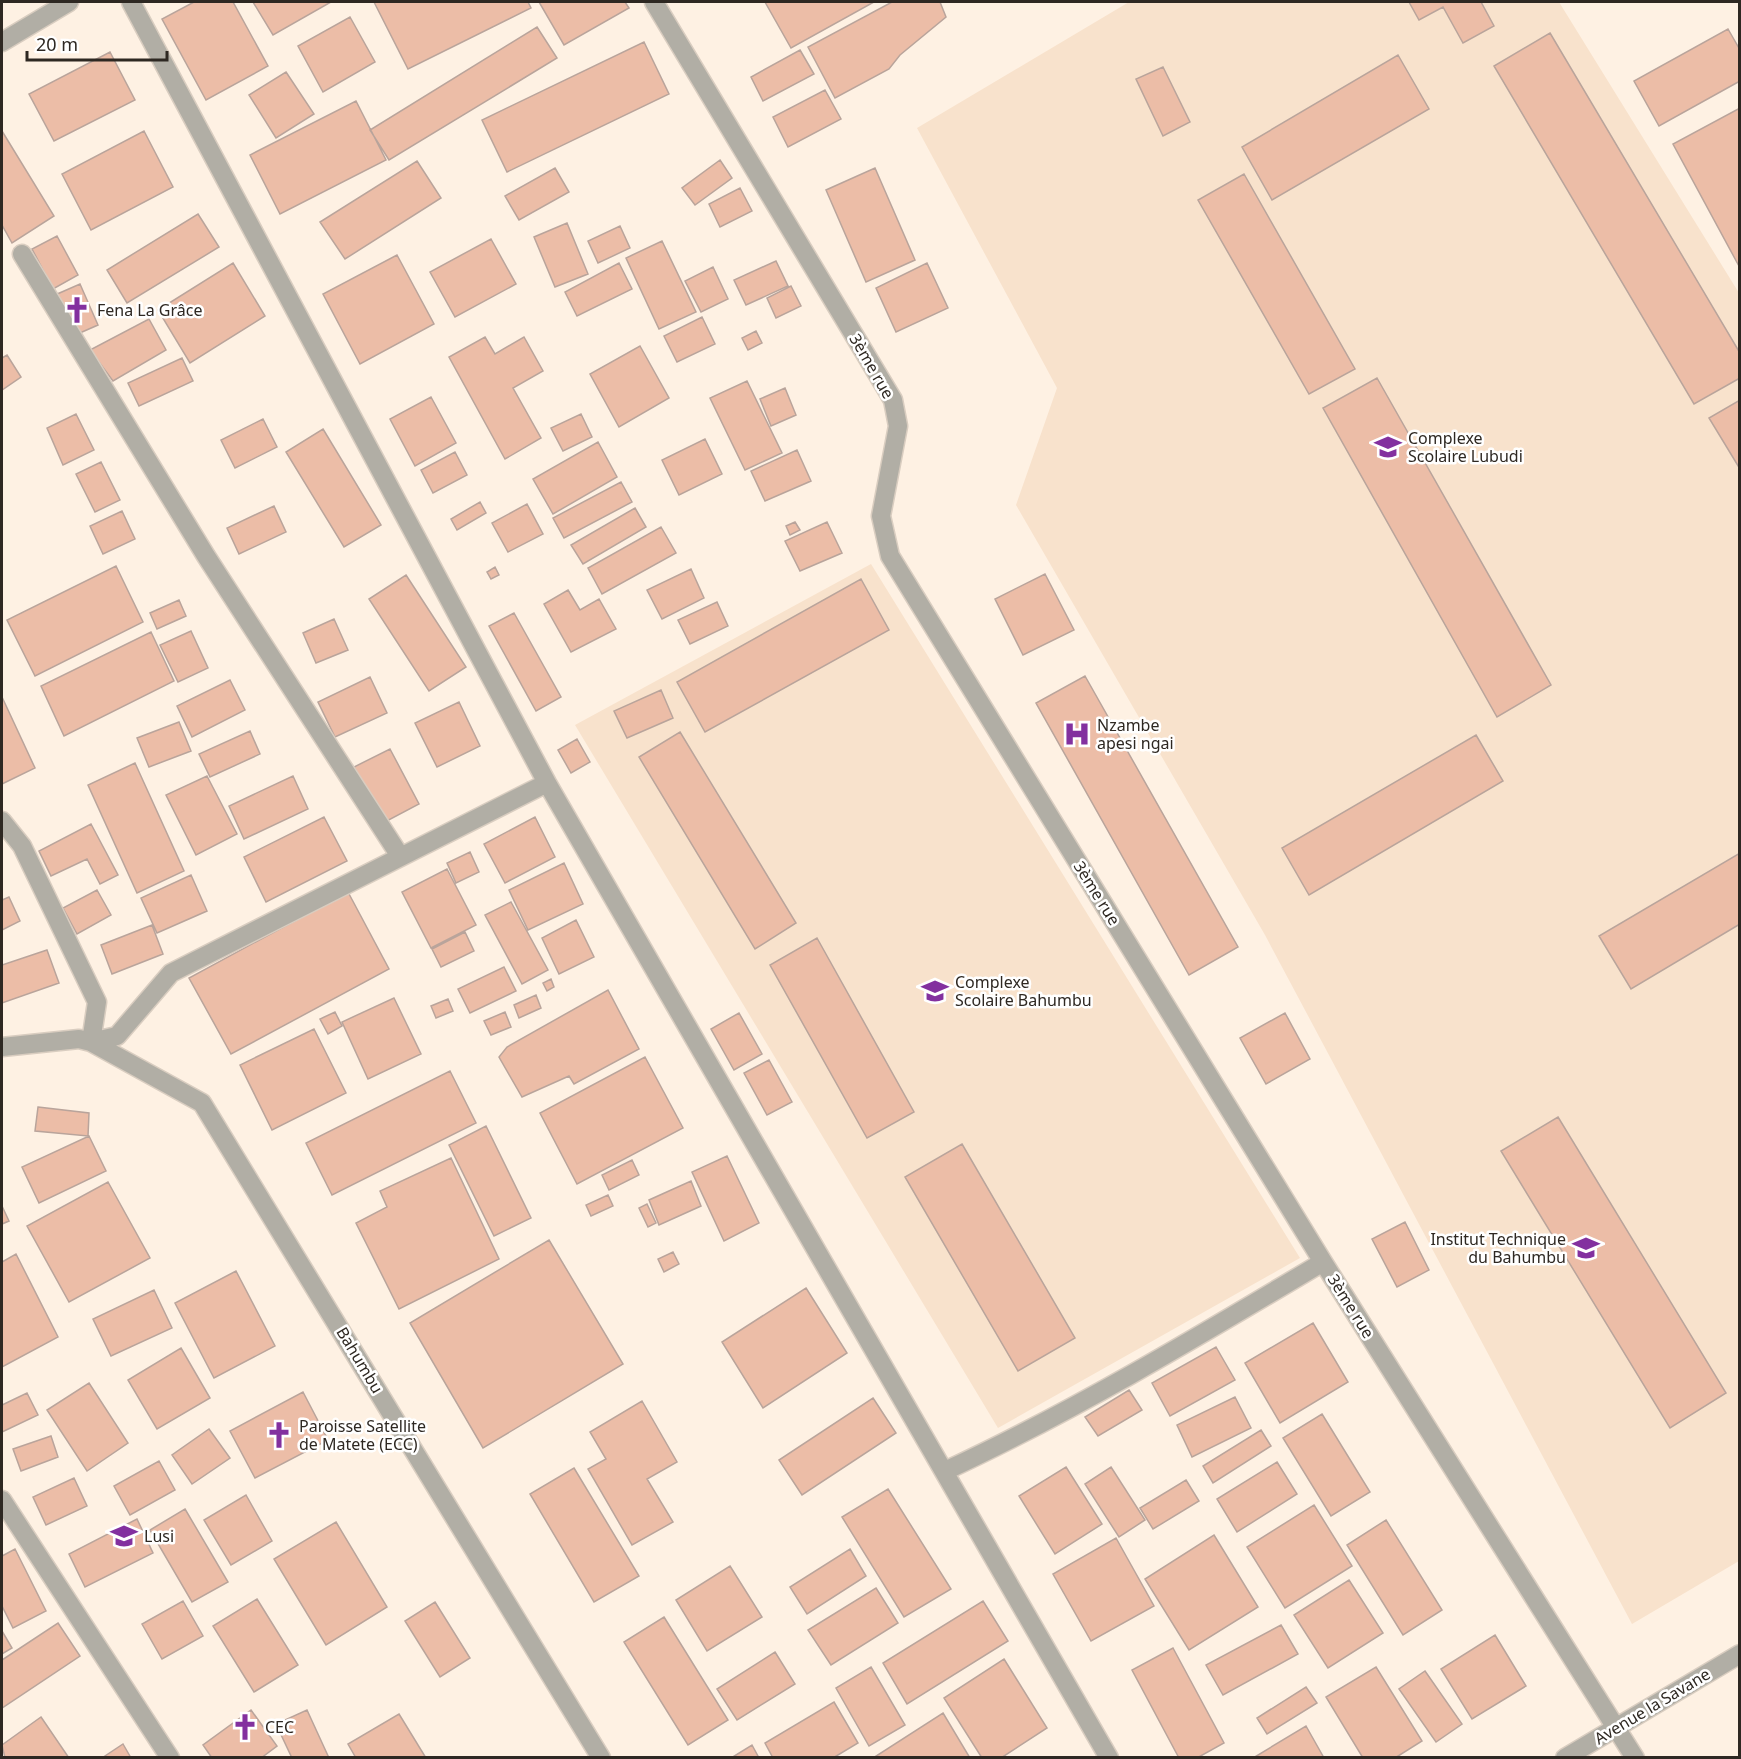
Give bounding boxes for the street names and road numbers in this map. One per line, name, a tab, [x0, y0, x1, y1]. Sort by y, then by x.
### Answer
street label: 3ème rue	[845, 329, 899, 403]
street label: 3ème rue	[1069, 857, 1125, 929]
street label: 3ème rue	[1323, 1270, 1379, 1342]
street label: Bahumbu	[332, 1323, 388, 1397]
street label: Avenue la Savane	[1590, 1663, 1714, 1749]

